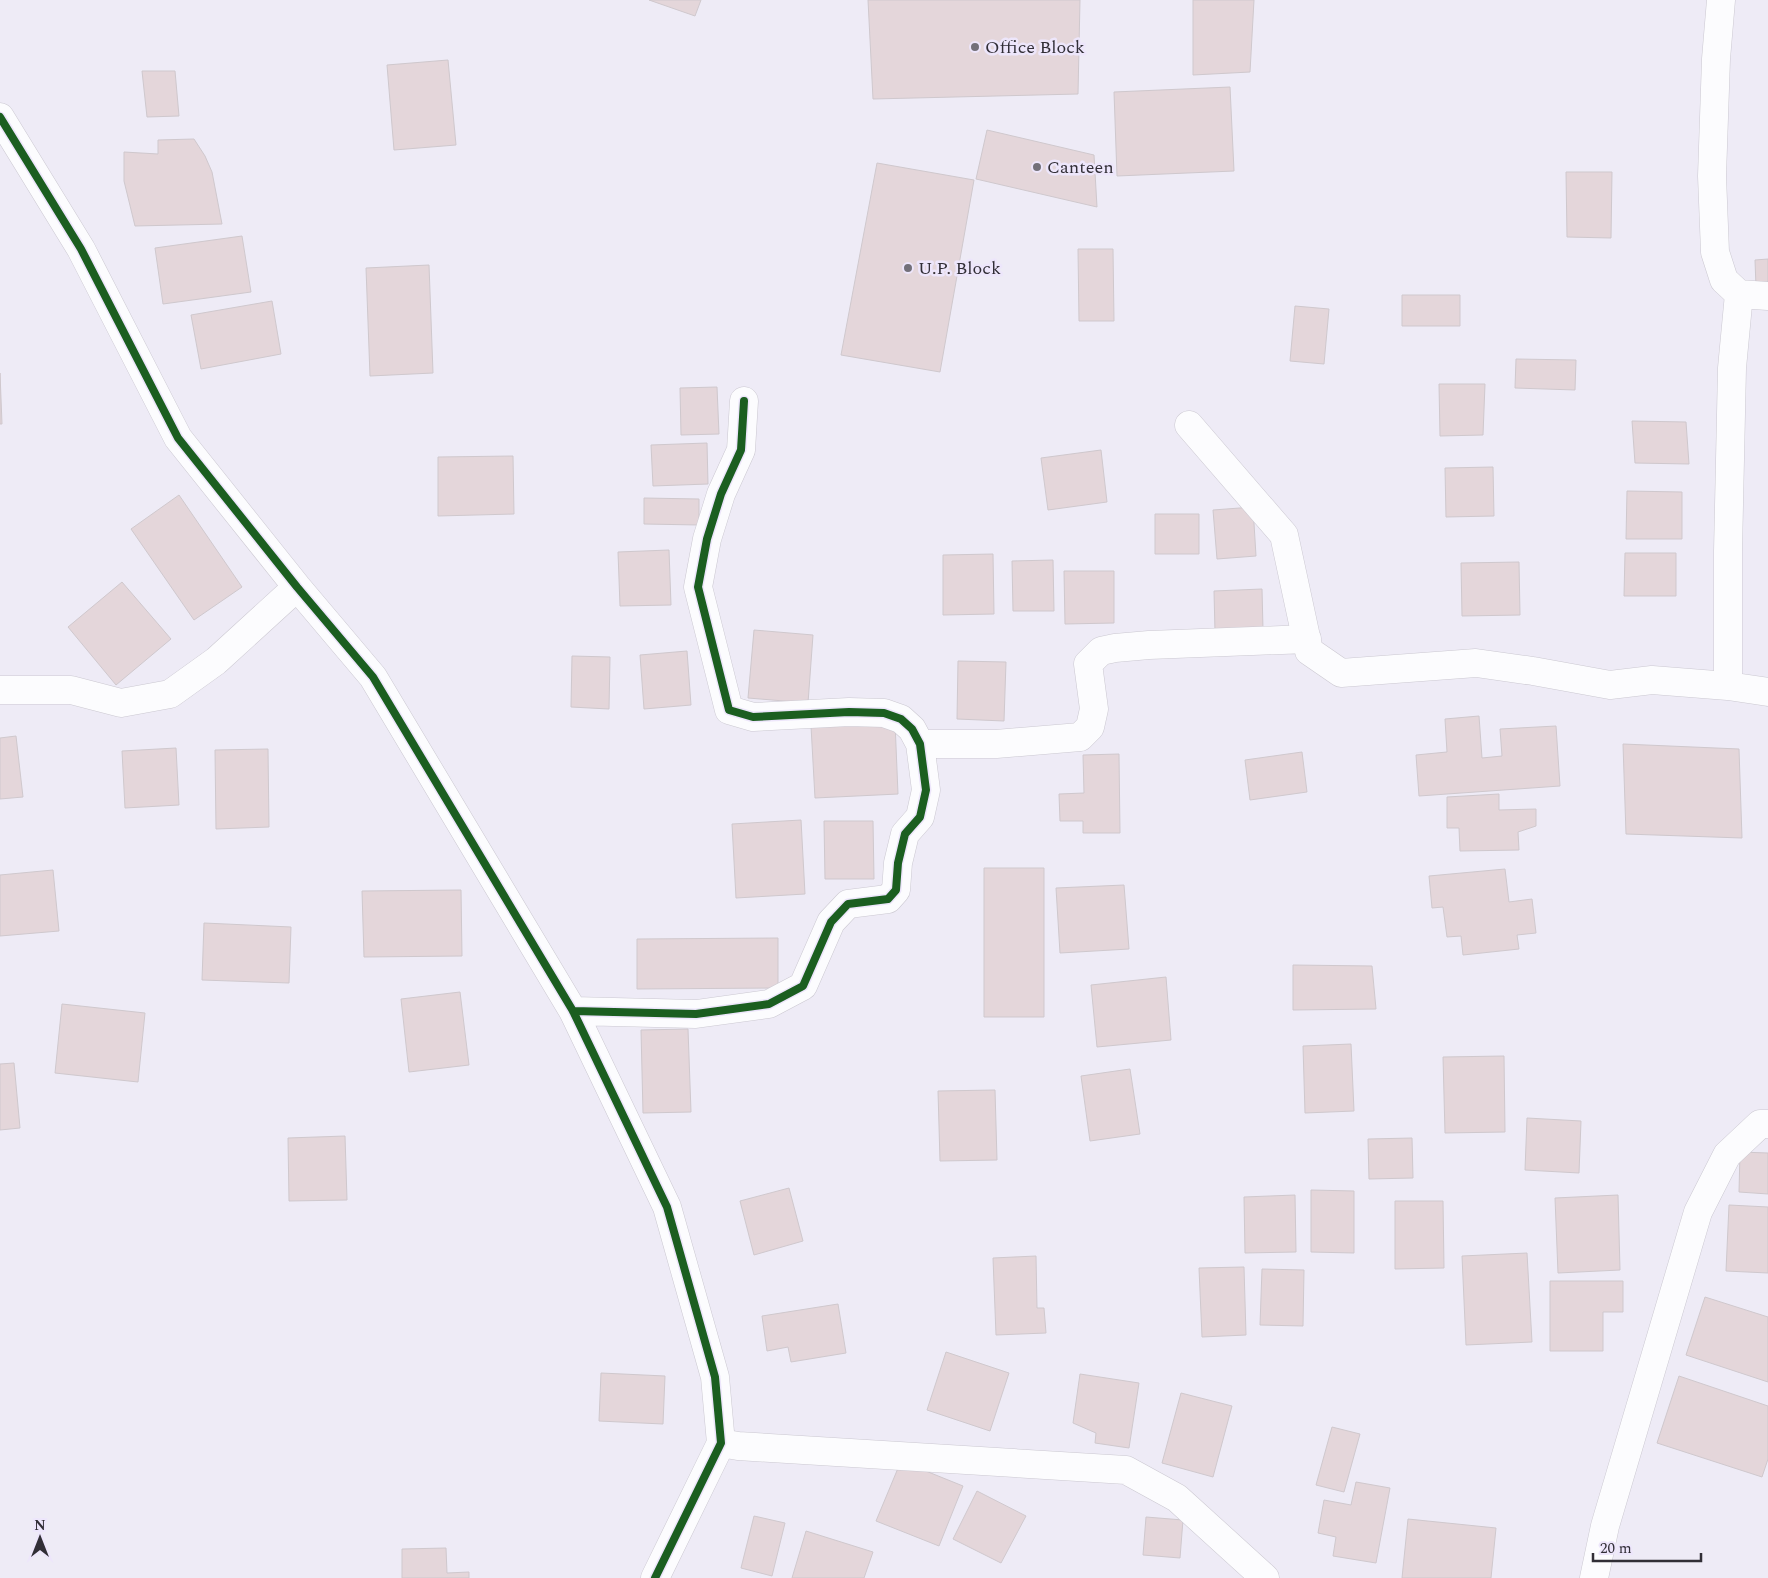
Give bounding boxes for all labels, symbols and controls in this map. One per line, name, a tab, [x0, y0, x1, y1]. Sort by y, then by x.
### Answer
place label: Office Block	[985, 34, 1085, 61]
marker: Office Block	[969, 41, 981, 53]
place label: Canteen	[1047, 154, 1114, 181]
marker: Canteen	[1031, 161, 1043, 173]
place label: U.P. Block	[918, 255, 1001, 282]
marker: U.P. Block	[902, 262, 914, 274]
north arrow	[15, 1513, 65, 1563]
text: N	[34, 1515, 46, 1536]
scale bar	[1593, 1530, 1700, 1562]
text: 20 m	[1600, 1537, 1632, 1560]

